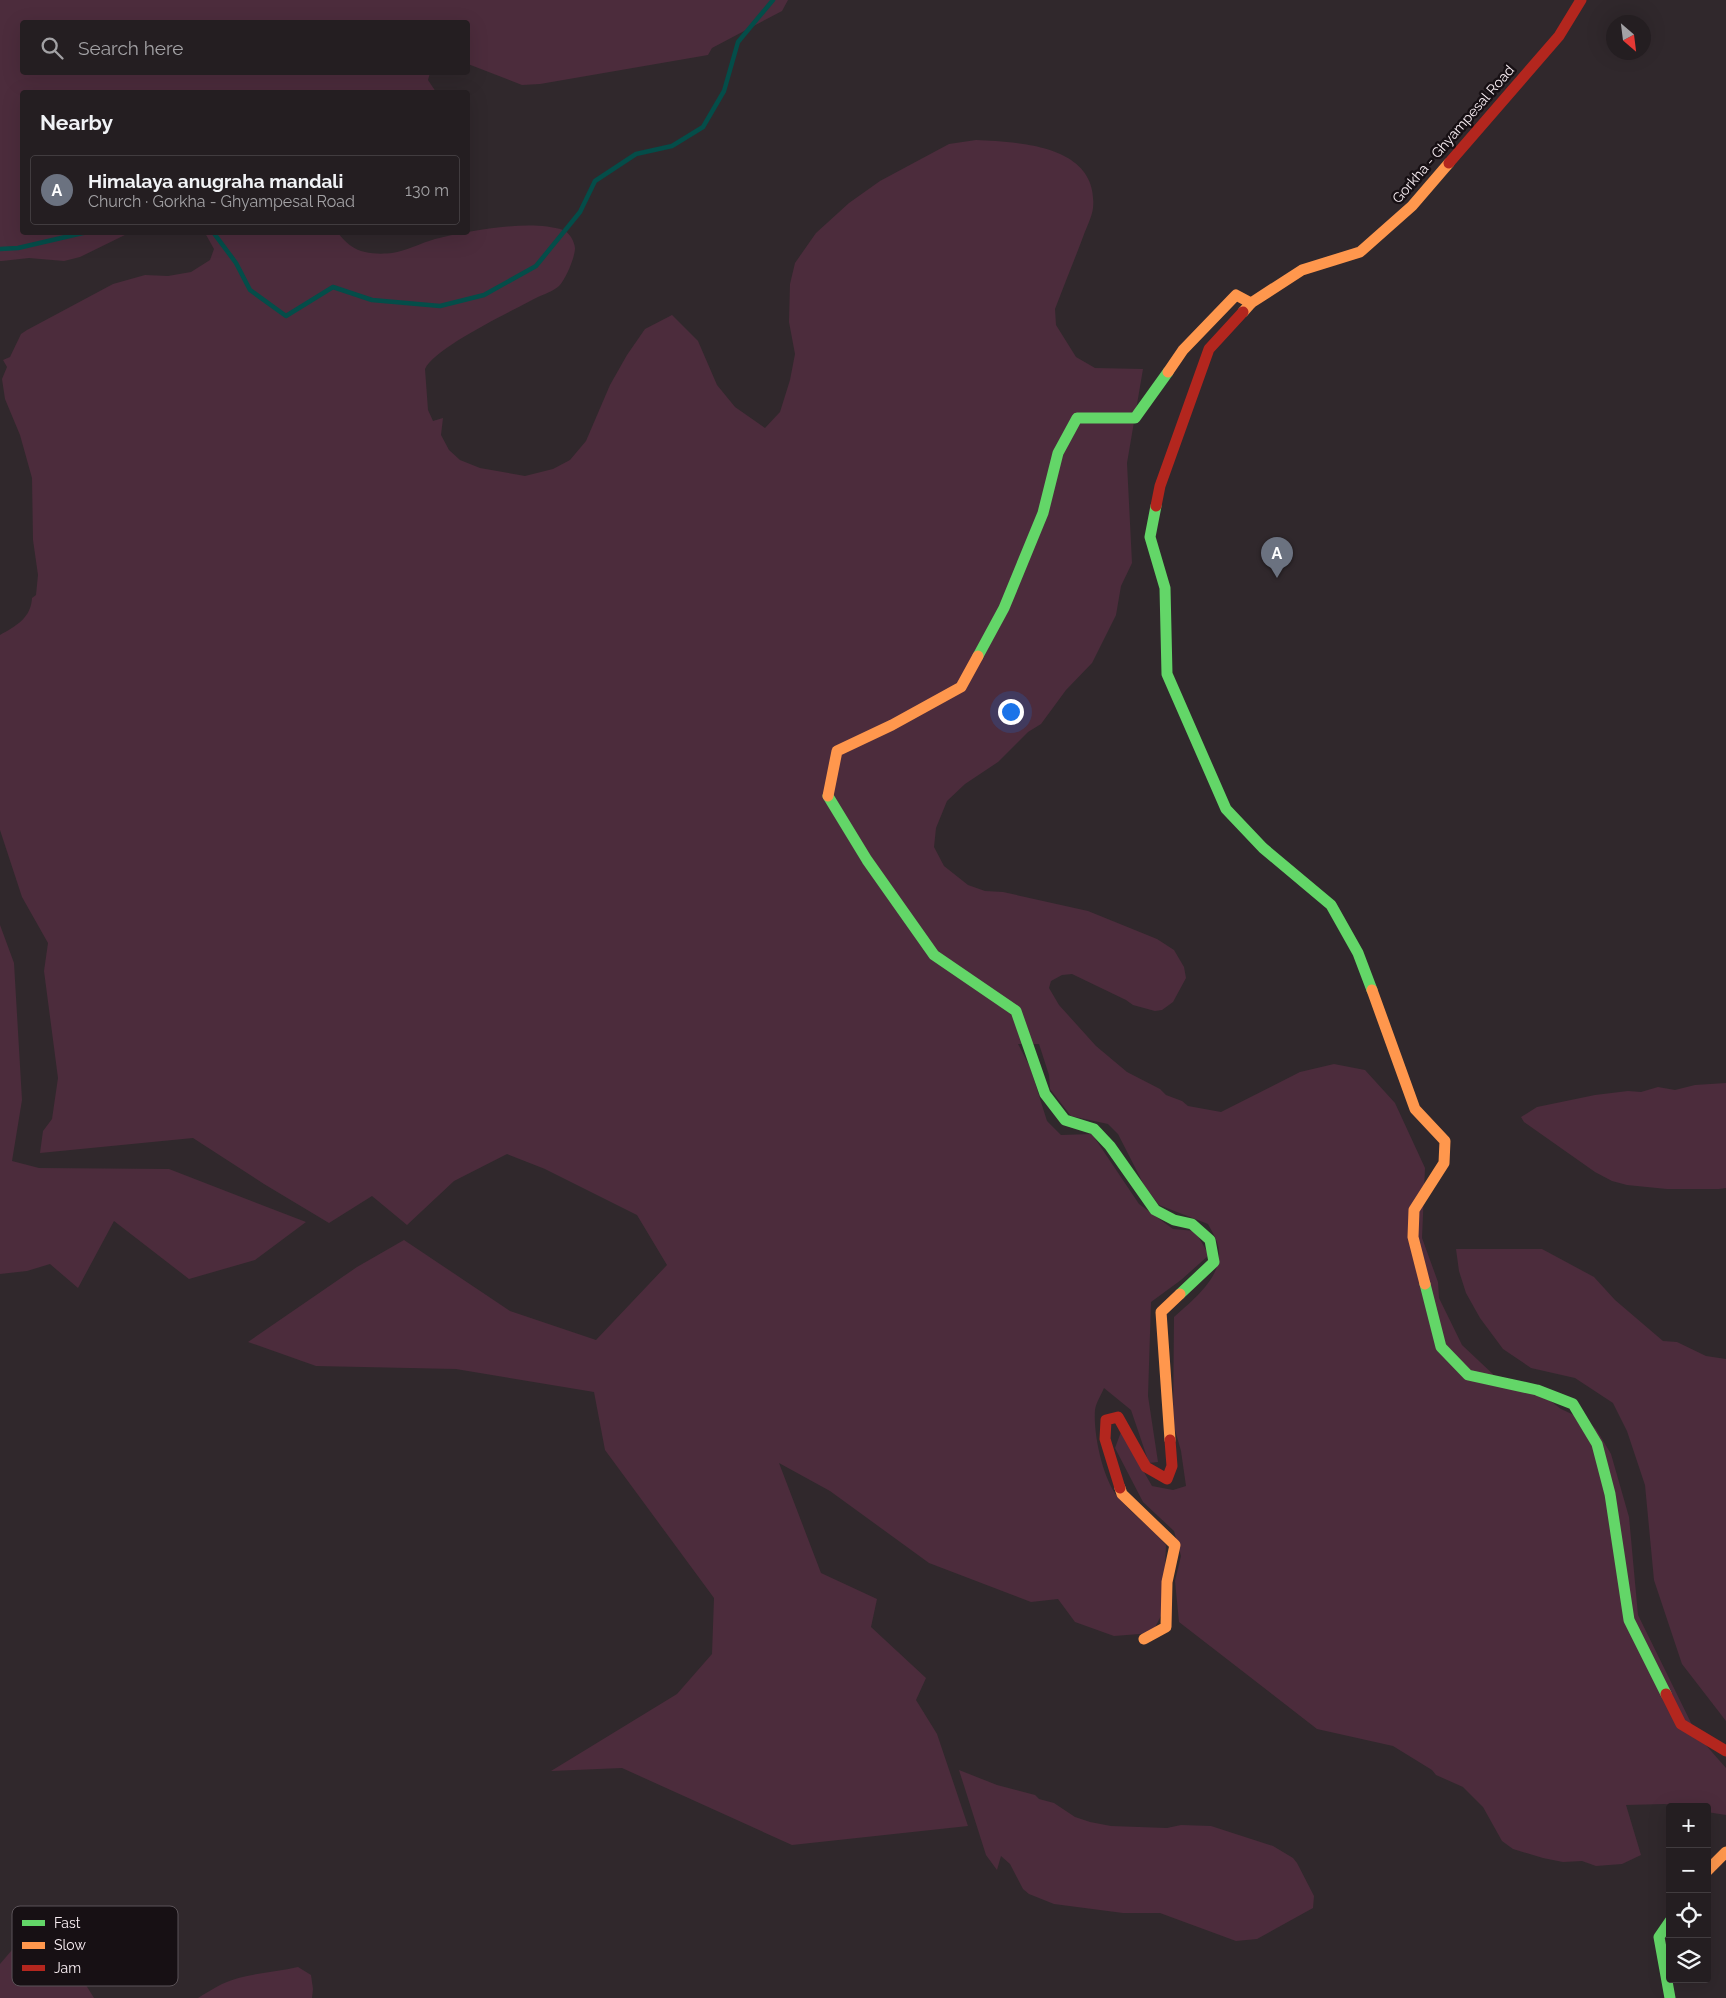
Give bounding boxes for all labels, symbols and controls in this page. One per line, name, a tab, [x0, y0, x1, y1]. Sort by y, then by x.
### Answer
north arrow	[1606, 15, 1651, 60]
search box	[20, 20, 470, 75]
icon: search	[38, 34, 66, 62]
text: Search here	[78, 37, 184, 59]
street label: Gorkha - Ghyampesal Road	[1389, 62, 1517, 206]
text: Nearby	[40, 110, 113, 135]
text: Himalaya anugraha mandali	[88, 170, 343, 192]
text: A	[52, 181, 62, 200]
text: 130 m	[405, 181, 449, 200]
text: Church · Gorkha - Ghyampesal Road	[88, 192, 355, 211]
pin: A	[1261, 537, 1293, 578]
your location	[998, 699, 1024, 725]
map controls	[1666, 1803, 1711, 1983]
button: +	[1666, 1803, 1711, 1848]
button: −	[1666, 1848, 1711, 1893]
button: locate	[1666, 1893, 1711, 1938]
legend	[12, 1906, 178, 1986]
text: Fast	[54, 1915, 81, 1931]
text: Slow	[54, 1937, 86, 1953]
button: layers	[1666, 1938, 1711, 1983]
text: Jam	[54, 1960, 81, 1976]

